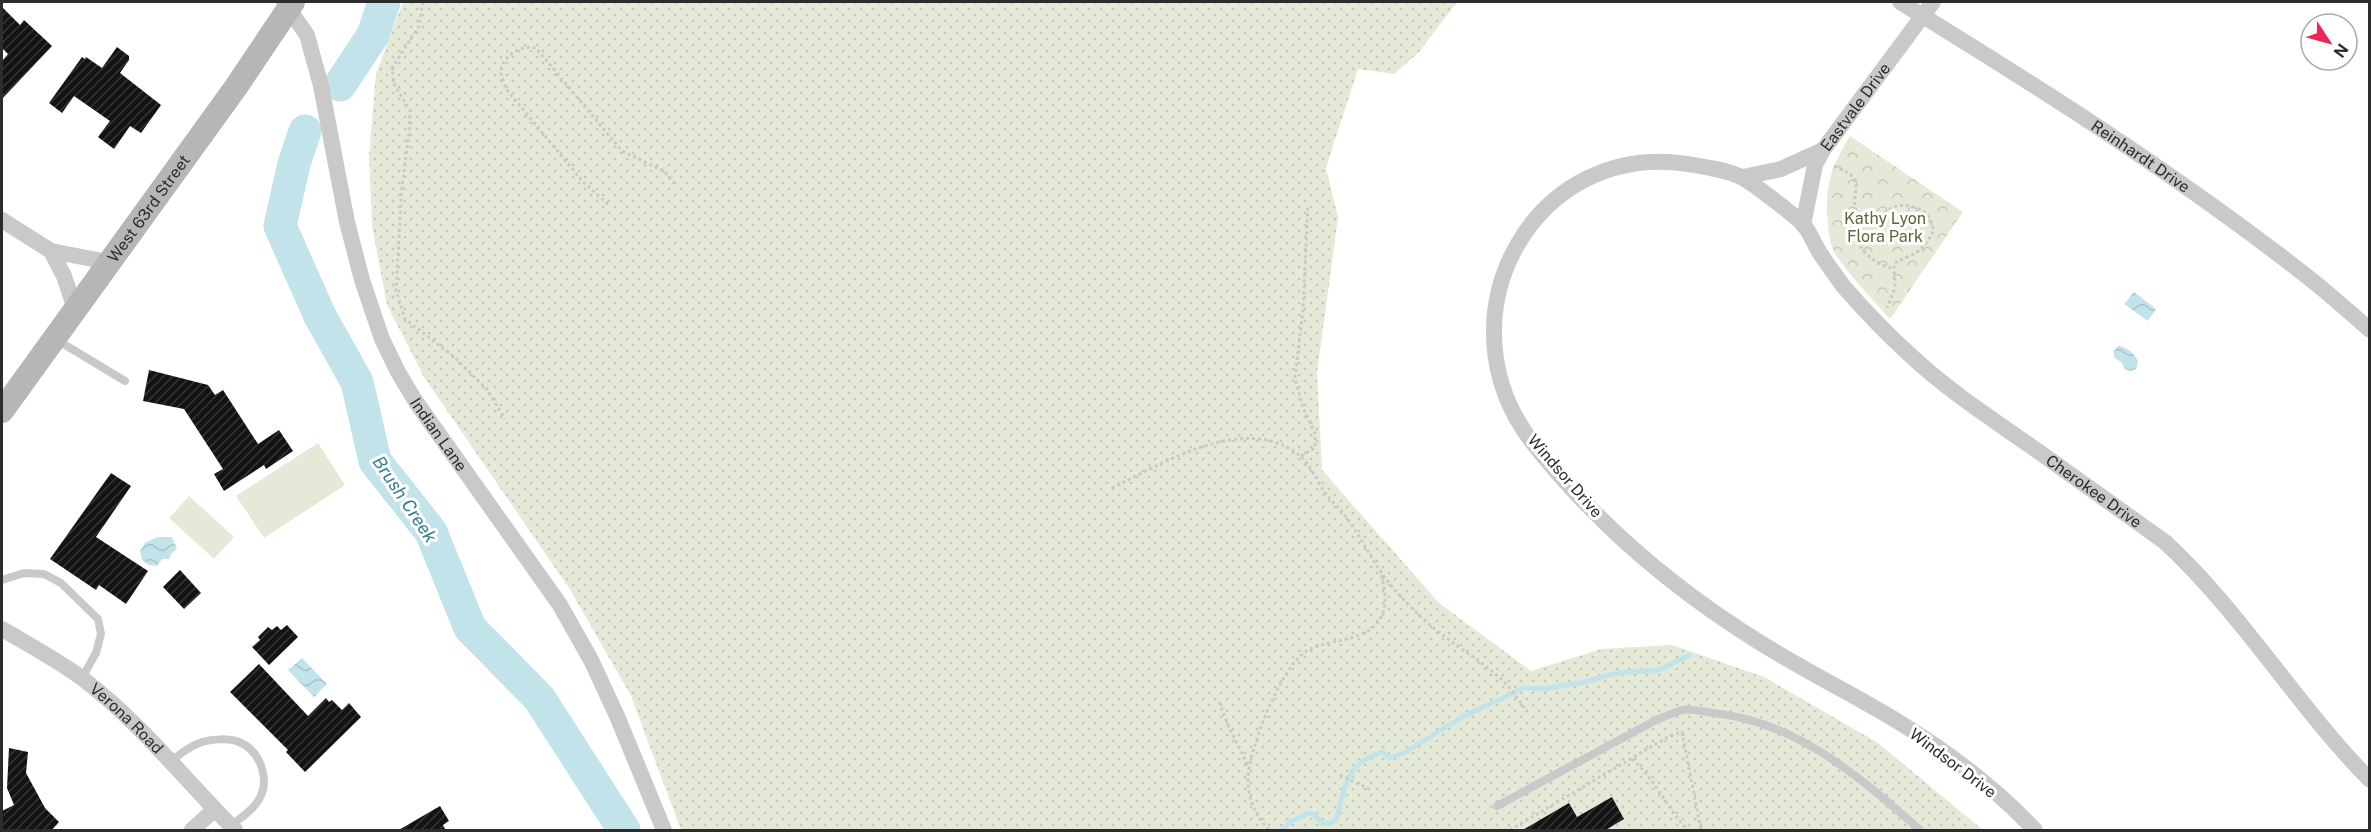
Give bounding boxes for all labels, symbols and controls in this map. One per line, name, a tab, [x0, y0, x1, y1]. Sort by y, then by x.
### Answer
north arrow	[2299, 12, 2359, 72]
text: N	[2329, 40, 2352, 61]
street label: Eastvale Drive	[1816, 59, 1894, 155]
street label: Reinhardt Drive	[2088, 116, 2194, 196]
street label: West 63rd Street	[103, 151, 194, 266]
park label: Kathy Lyon Flora Park	[1844, 209, 1926, 246]
street label: Indian Lane	[406, 394, 471, 475]
street label: Windsor Drive	[1524, 431, 1606, 521]
street label: Cherokee Drive	[2042, 450, 2146, 532]
water label: Brush Creek	[368, 452, 442, 546]
street label: Verona Road	[86, 679, 168, 757]
street label: Windsor Drive	[1906, 724, 2000, 802]

